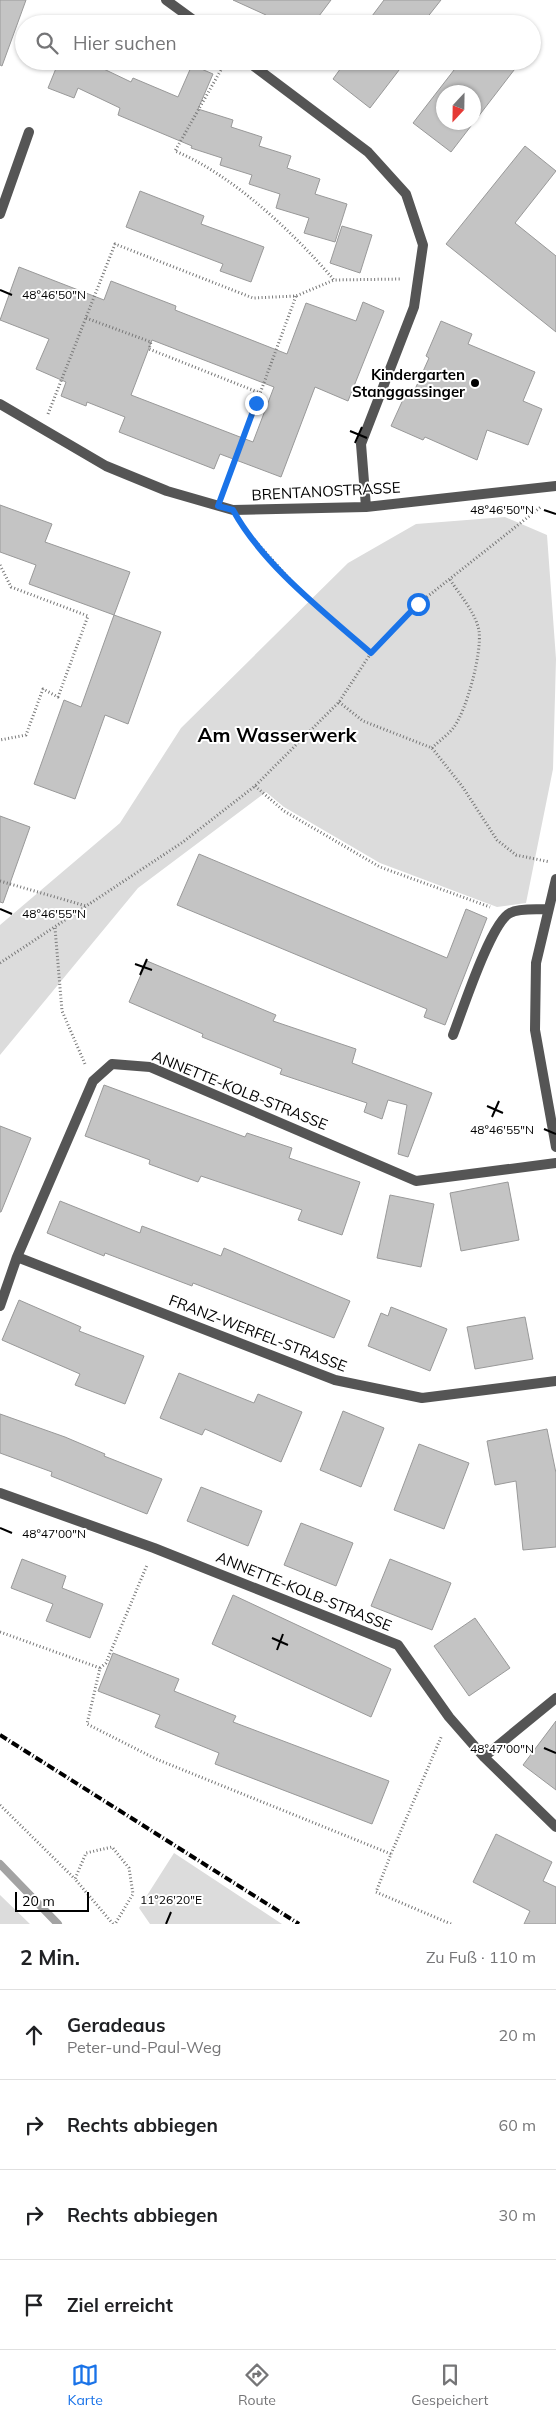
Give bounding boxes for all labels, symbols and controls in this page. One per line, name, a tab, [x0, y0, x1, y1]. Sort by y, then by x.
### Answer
search box	[15, 15, 541, 70]
icon: search	[33, 29, 61, 57]
text: Hier suchen	[73, 31, 177, 55]
north arrow	[436, 85, 481, 130]
text: 48°46'50"N	[22, 287, 86, 302]
place label: Kindergarten Stanggassinger	[352, 365, 465, 401]
marker: Kindergarten Stanggassinger	[469, 377, 481, 389]
route end	[245, 392, 268, 415]
street label: BRENTANOSTRASSE	[251, 478, 401, 504]
text: 48°46'50"N	[470, 502, 534, 517]
route start	[407, 593, 430, 616]
district label: Am Wasserwerk	[198, 722, 357, 747]
text: 48°46'55"N	[22, 906, 86, 921]
street label: ANNETTE-KOLB-STRASSE	[149, 1046, 331, 1134]
text: 48°46'55"N	[470, 1122, 534, 1137]
street label: FRANZ-WERFEL-STRASSE	[166, 1290, 350, 1376]
text: 48°47'00"N	[22, 1526, 86, 1541]
street label: ANNETTE-KOLB-STRASSE	[213, 1547, 395, 1635]
text: 48°47'00"N	[470, 1741, 534, 1756]
scale bar	[15, 1889, 89, 1912]
text: 20 m	[22, 1892, 55, 1910]
text: 11°26'20"E	[140, 1892, 202, 1907]
text: 2 Min.	[20, 1944, 80, 1970]
text: Zu Fuß · 110 m	[426, 1947, 536, 1967]
text: Geradeaus	[67, 2013, 165, 2037]
icon: ahead	[20, 2021, 48, 2049]
text: 20 m	[499, 2025, 536, 2045]
text: Peter-und-Paul-Weg	[67, 2037, 221, 2057]
icon: right	[20, 2111, 48, 2139]
text: Rechts abbiegen	[67, 2113, 218, 2137]
text: 60 m	[499, 2115, 536, 2135]
icon: right	[20, 2201, 48, 2229]
text: Rechts abbiegen	[67, 2203, 218, 2227]
text: 30 m	[499, 2205, 536, 2225]
icon: arrive	[20, 2291, 48, 2319]
text: Ziel erreicht	[67, 2293, 173, 2317]
tab: Karte	[68, 2361, 103, 2409]
tab: Route	[238, 2361, 276, 2409]
tab: Gespeichert	[411, 2361, 488, 2409]

